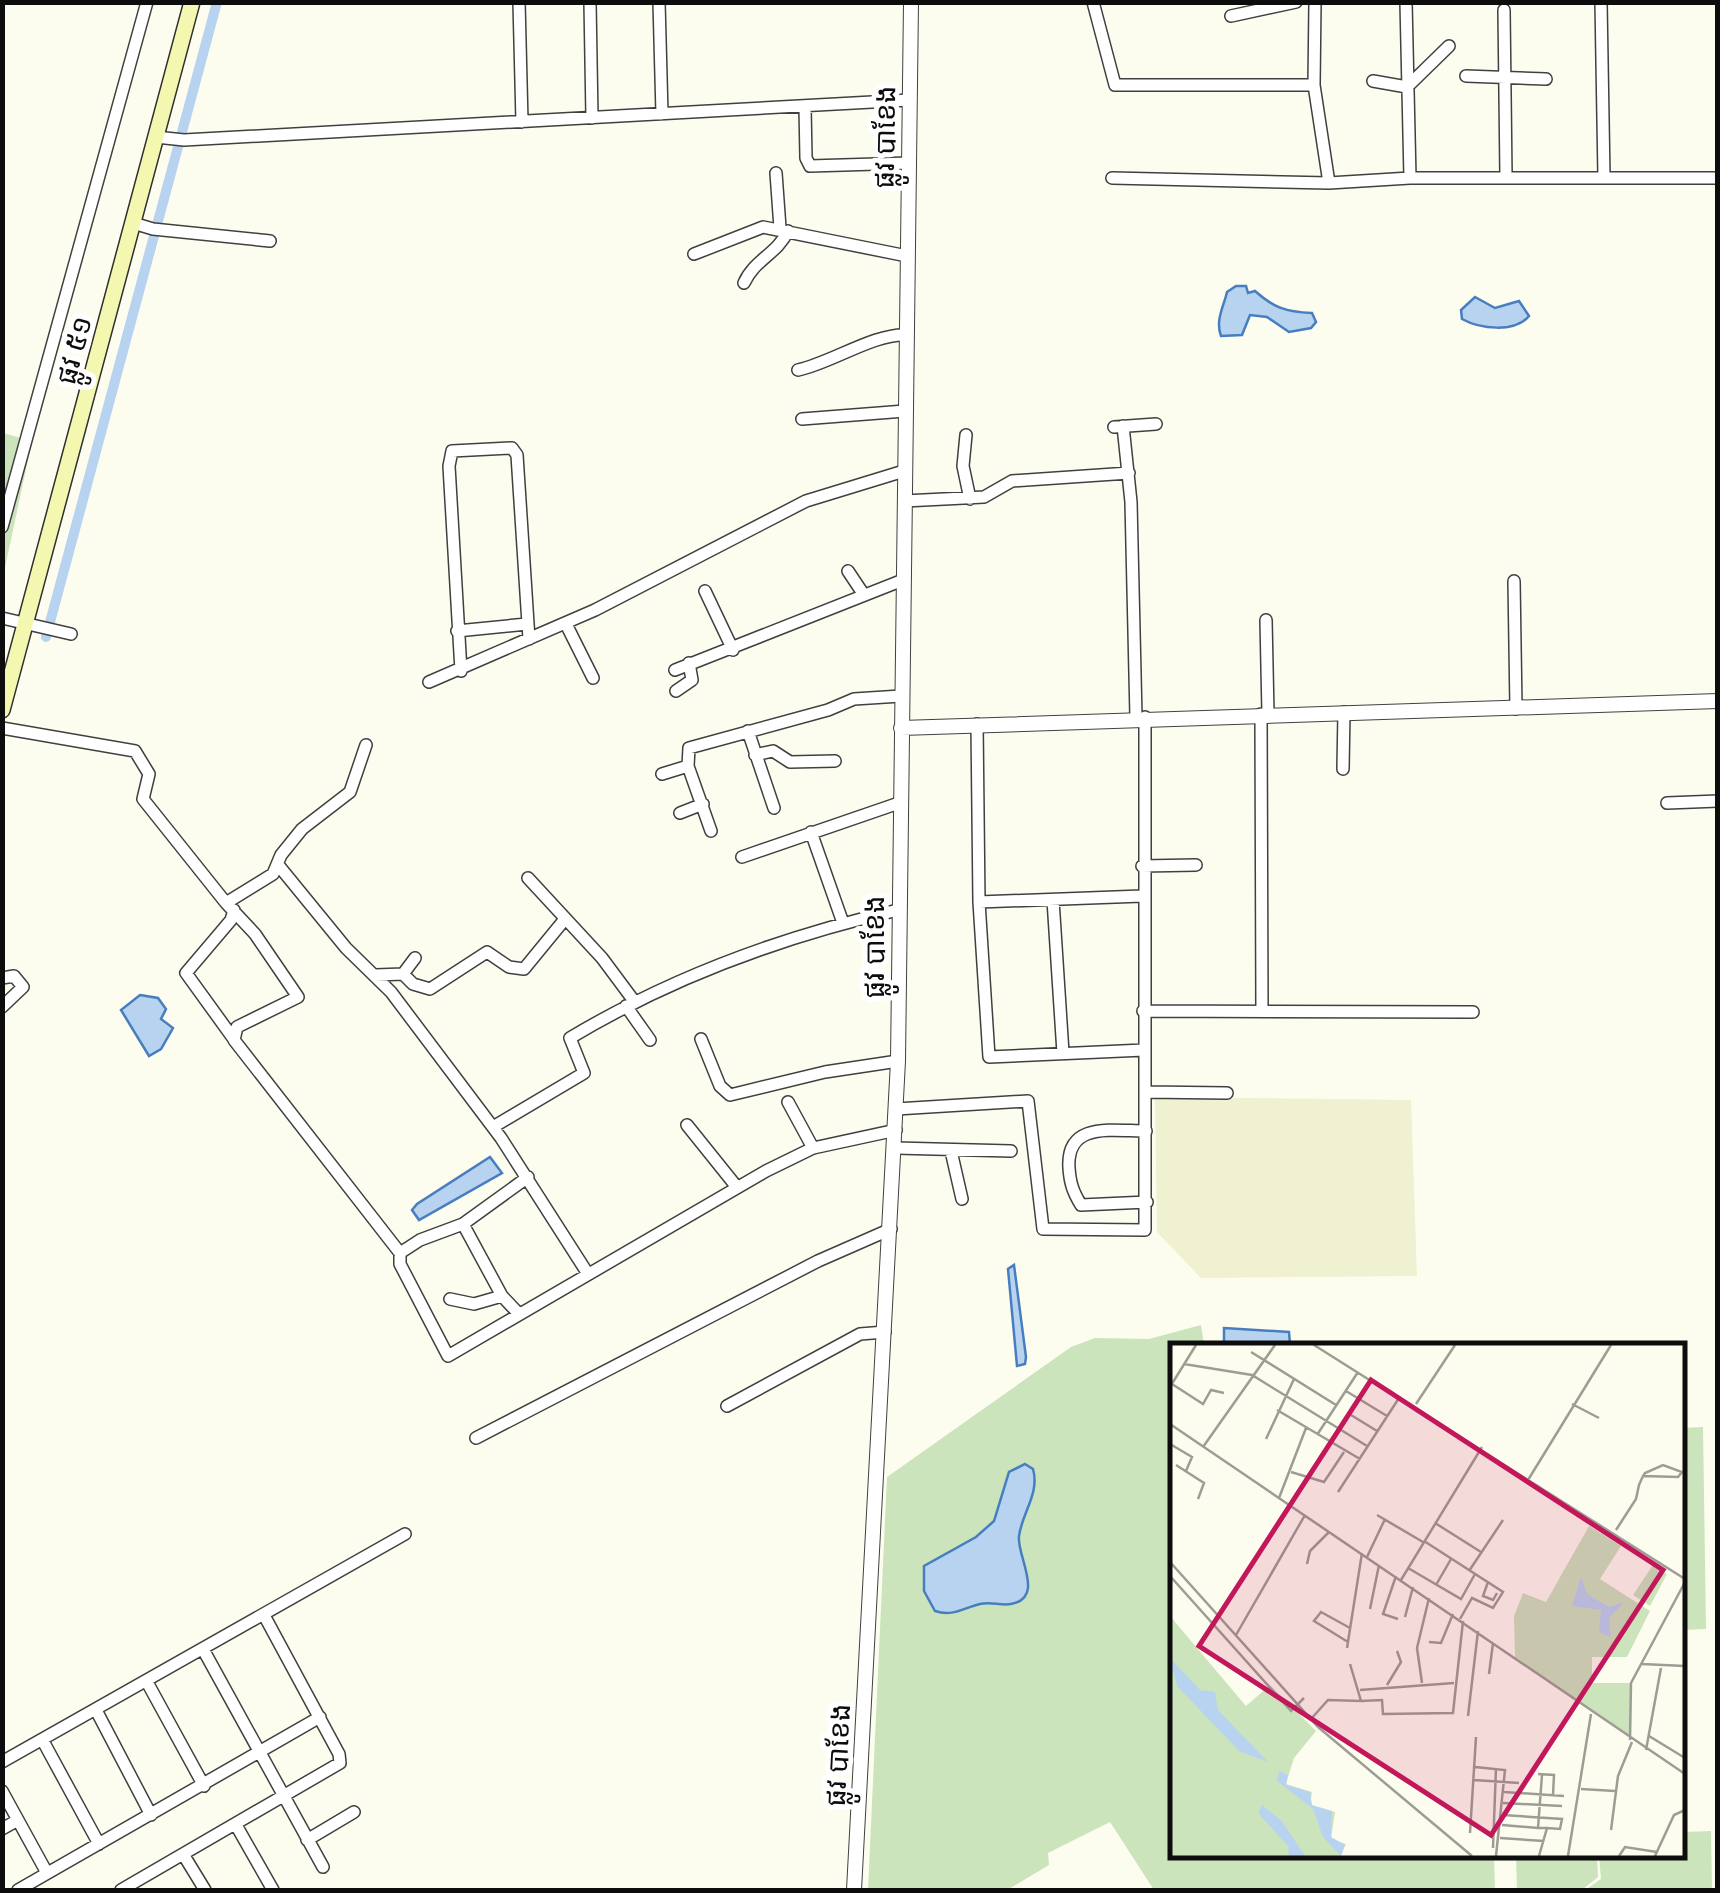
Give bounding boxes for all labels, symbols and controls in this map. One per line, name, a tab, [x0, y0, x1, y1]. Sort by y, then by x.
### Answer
street label: ផ្លូវ បាខែង	[865, 85, 911, 189]
street label: ផ្លូវ ៥១	[46, 312, 107, 390]
street label: ផ្លូវ បាខែង	[855, 895, 899, 999]
inset map	[1170, 1343, 1685, 1858]
street label: ផ្លូវ បាខែង	[816, 1703, 865, 1808]

